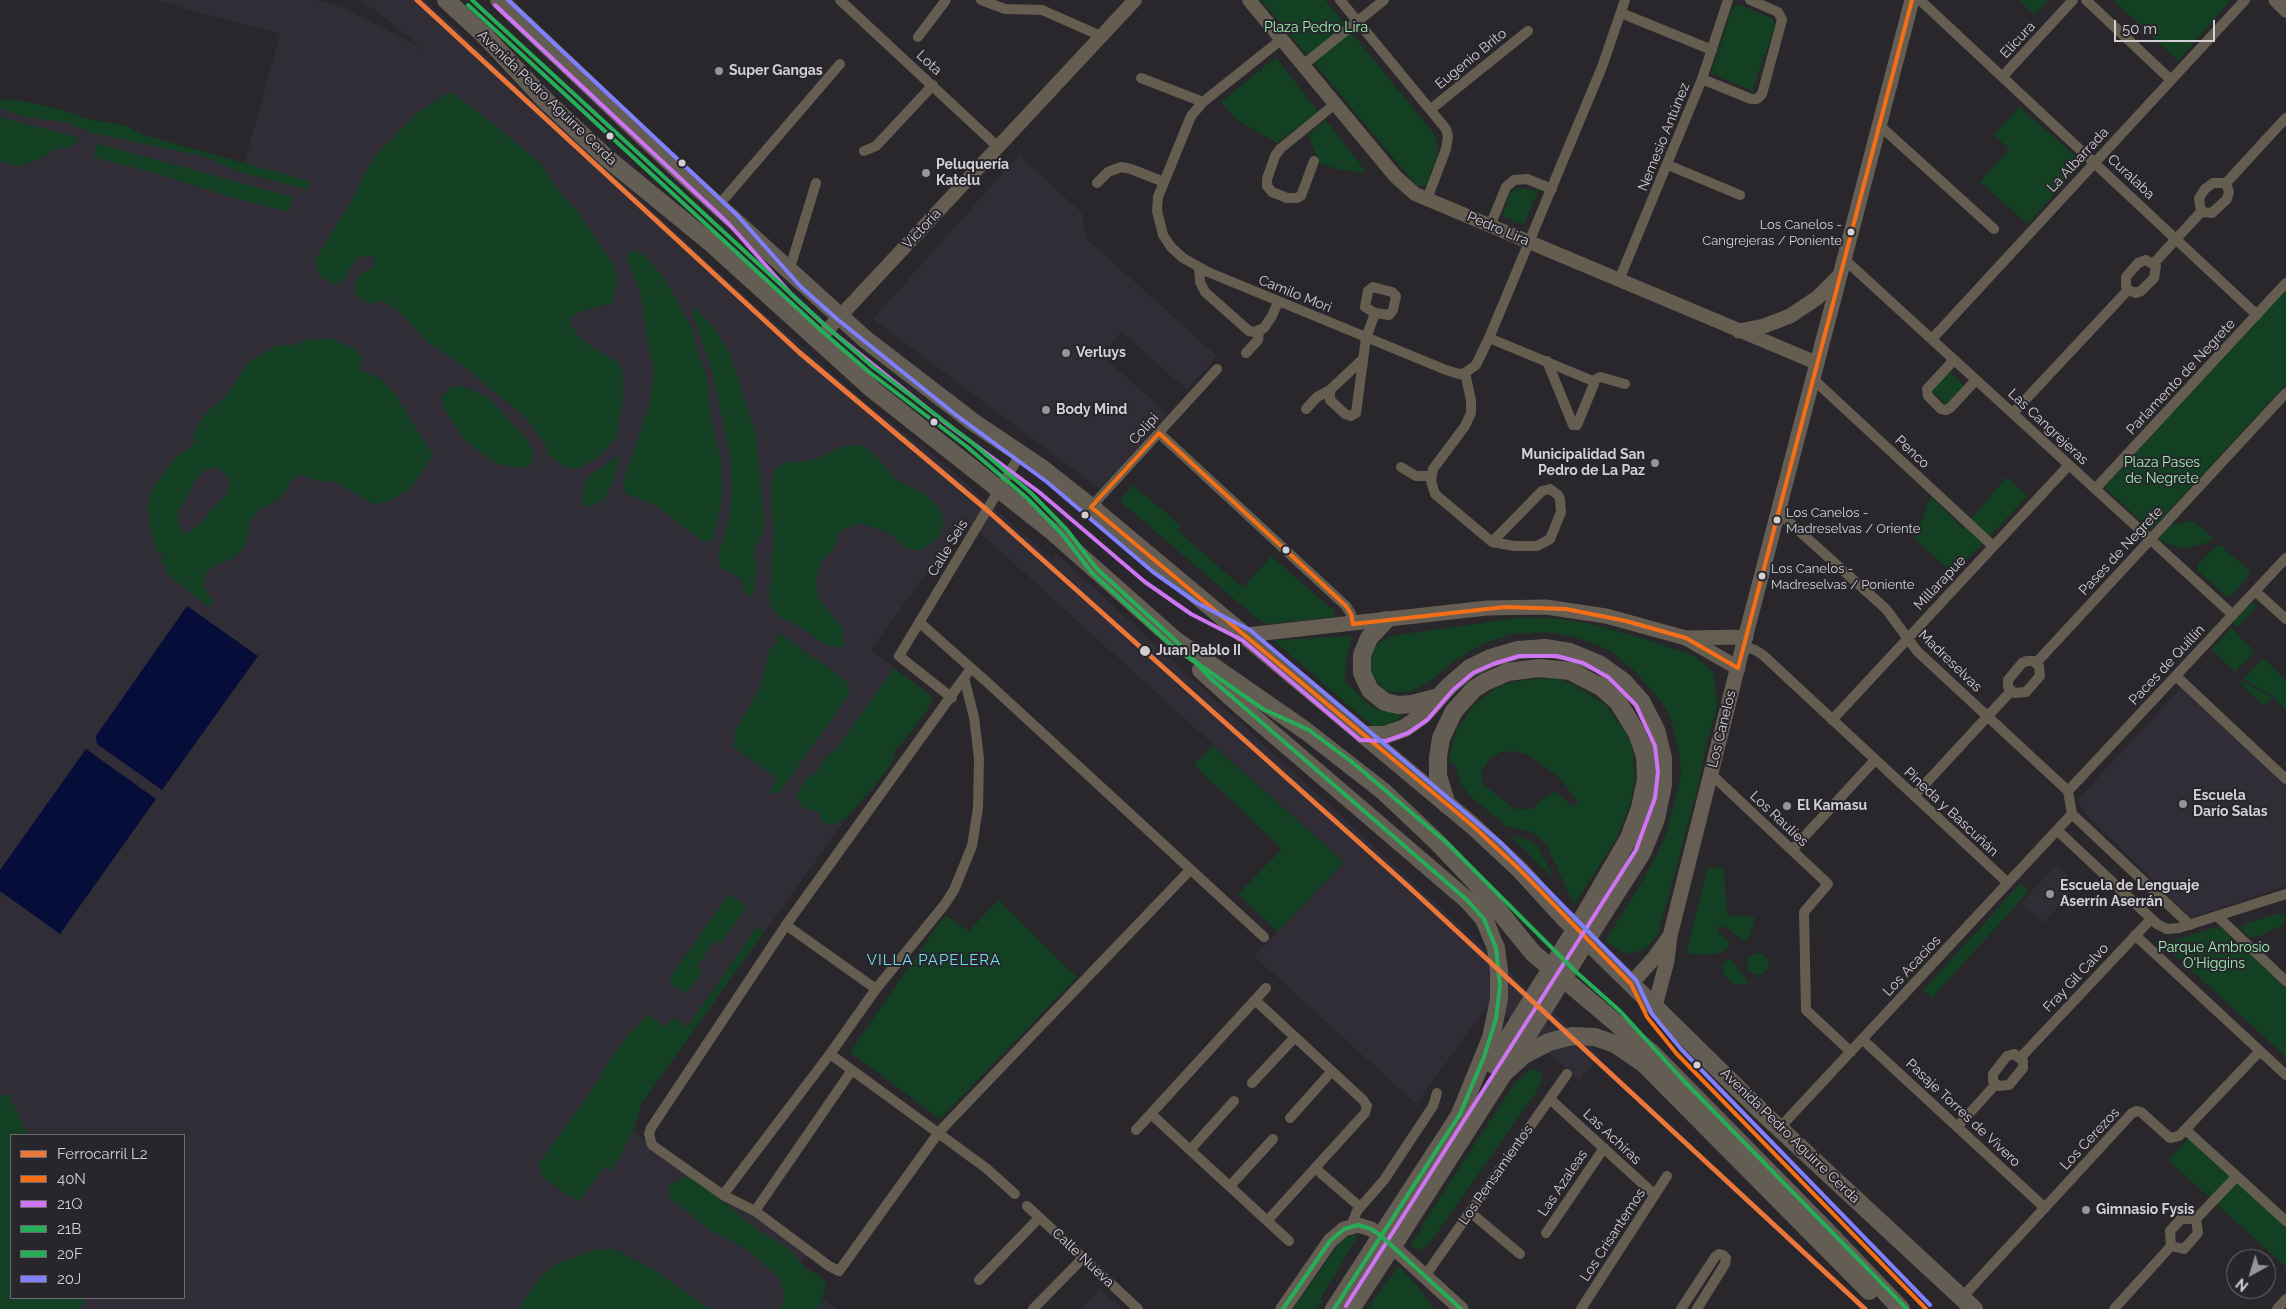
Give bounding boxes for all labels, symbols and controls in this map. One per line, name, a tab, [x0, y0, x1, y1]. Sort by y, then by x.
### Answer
scale bar	[2116, 10, 2217, 42]
street label: Elicura	[1997, 18, 2039, 62]
park label: Plaza Pedro Lira	[1264, 20, 1368, 36]
text: 50 m	[2122, 20, 2157, 38]
street label: Eugenio Brito	[1432, 25, 1510, 93]
street label: Avenida Pedro Aguirre Cerda	[474, 27, 620, 169]
street label: Lota	[913, 47, 945, 79]
place label: Super Gangas	[729, 63, 823, 79]
marker: Super Gangas	[713, 65, 725, 77]
street label: Nemesio Antúnez	[1635, 80, 1693, 194]
street label: La Albarrada	[2044, 124, 2112, 196]
unlabelled marker	[605, 131, 615, 141]
street label: Curalaba	[2104, 151, 2158, 203]
place label: Peluquería Katelu	[936, 157, 1009, 190]
unlabelled marker	[677, 158, 687, 168]
marker: Peluquería Katelu	[920, 167, 932, 179]
street label: Victoria	[899, 205, 945, 253]
street label: Pedro Lira	[1464, 208, 1532, 250]
place label: Los Canelos - Cangrejeras / Poniente	[1702, 217, 1842, 248]
marker: Los Canelos - Cangrejeras / Poniente	[1846, 227, 1856, 237]
street label: Camilo Mori	[1256, 272, 1334, 316]
street label: Parlamento de Negrete	[2123, 316, 2239, 438]
place label: Verluys	[1076, 345, 1126, 361]
marker: Verluys	[1060, 347, 1072, 359]
street label: Las Cangrejeras	[2004, 385, 2092, 469]
place label: Body Mind	[1056, 402, 1127, 418]
marker: Body Mind	[1040, 404, 1052, 416]
street label: Colipi	[1126, 410, 1162, 448]
unlabelled marker	[929, 417, 939, 427]
street label: Penco	[1891, 432, 1933, 472]
place label: Municipalidad San Pedro de La Paz	[1521, 447, 1645, 480]
park label: Plaza Pases de Negrete	[2124, 455, 2200, 488]
marker: Municipalidad San Pedro de La Paz	[1649, 457, 1661, 469]
street label: Pases de Negrete	[2076, 503, 2166, 599]
place label: Los Canelos - Madreselvas / Oriente	[1786, 505, 1920, 536]
unlabelled marker	[1080, 510, 1090, 520]
marker: Los Canelos - Madreselvas / Oriente	[1772, 515, 1782, 525]
street label: Calle Seis	[925, 517, 971, 579]
unlabelled marker	[1281, 545, 1291, 555]
street label: Millarapue	[1911, 552, 1969, 614]
place label: Los Canelos - Madreselvas / Poniente	[1771, 561, 1914, 592]
marker: Los Canelos - Madreselvas / Poniente	[1757, 571, 1767, 581]
street label: Paces de Quillín	[2126, 621, 2208, 709]
street label: Madreselvas	[1915, 627, 1985, 695]
place label: Juan Pablo II	[1156, 643, 1241, 659]
marker: Juan Pablo II	[1138, 644, 1152, 658]
street label: Los Canelos	[1704, 689, 1740, 769]
street label: Pineda y Bascuñán	[1900, 764, 2002, 860]
street label: Los Raulíes	[1746, 788, 1812, 850]
place label: Escuela Darío Salas	[2193, 788, 2268, 820]
place label: El Kamasu	[1797, 798, 1867, 814]
marker: Escuela Darío Salas	[2177, 798, 2189, 810]
marker: El Kamasu	[1781, 800, 1793, 812]
place label: Escuela de Lenguaje Aserrín Aserrán	[2060, 878, 2199, 910]
marker: Escuela de Lenguaje Aserrín Aserrán	[2044, 888, 2056, 900]
street label: Los Acacios	[1880, 932, 1944, 1000]
street label: Fray Gil Calvo	[2040, 940, 2112, 1016]
park label: Parque Ambrosio O'Higgins	[2158, 940, 2270, 972]
district label: VILLA PAPELERA	[865, 951, 1003, 969]
street label: Pasaje Torres de Vivero	[1902, 1056, 2024, 1170]
unlabelled marker	[1692, 1060, 1702, 1070]
street label: Avenida Pedro Aguirre Cerda	[1717, 1065, 1863, 1207]
street label: Los Cerezos	[2057, 1104, 2123, 1174]
street label: Las Achiras	[1579, 1106, 1645, 1168]
street label: Los Pensamientos	[1455, 1122, 1537, 1228]
legend	[10, 1134, 185, 1299]
text: Ferrocarril L2	[57, 1145, 148, 1163]
street label: Las Azaleas	[1535, 1147, 1591, 1219]
text: 40N	[57, 1170, 86, 1188]
street label: Los Crisantemos	[1577, 1185, 1649, 1285]
text: 21Q	[57, 1195, 82, 1213]
place label: Gimnasio Fysis	[2096, 1202, 2194, 1218]
marker: Gimnasio Fysis	[2080, 1204, 2092, 1216]
text: 21B	[57, 1220, 81, 1238]
street label: Calle Nueva	[1048, 1225, 1118, 1291]
text: 20F	[57, 1245, 83, 1263]
north arrow	[2226, 1249, 2276, 1299]
text: 20J	[57, 1270, 81, 1288]
text: N	[2233, 1275, 2251, 1294]

